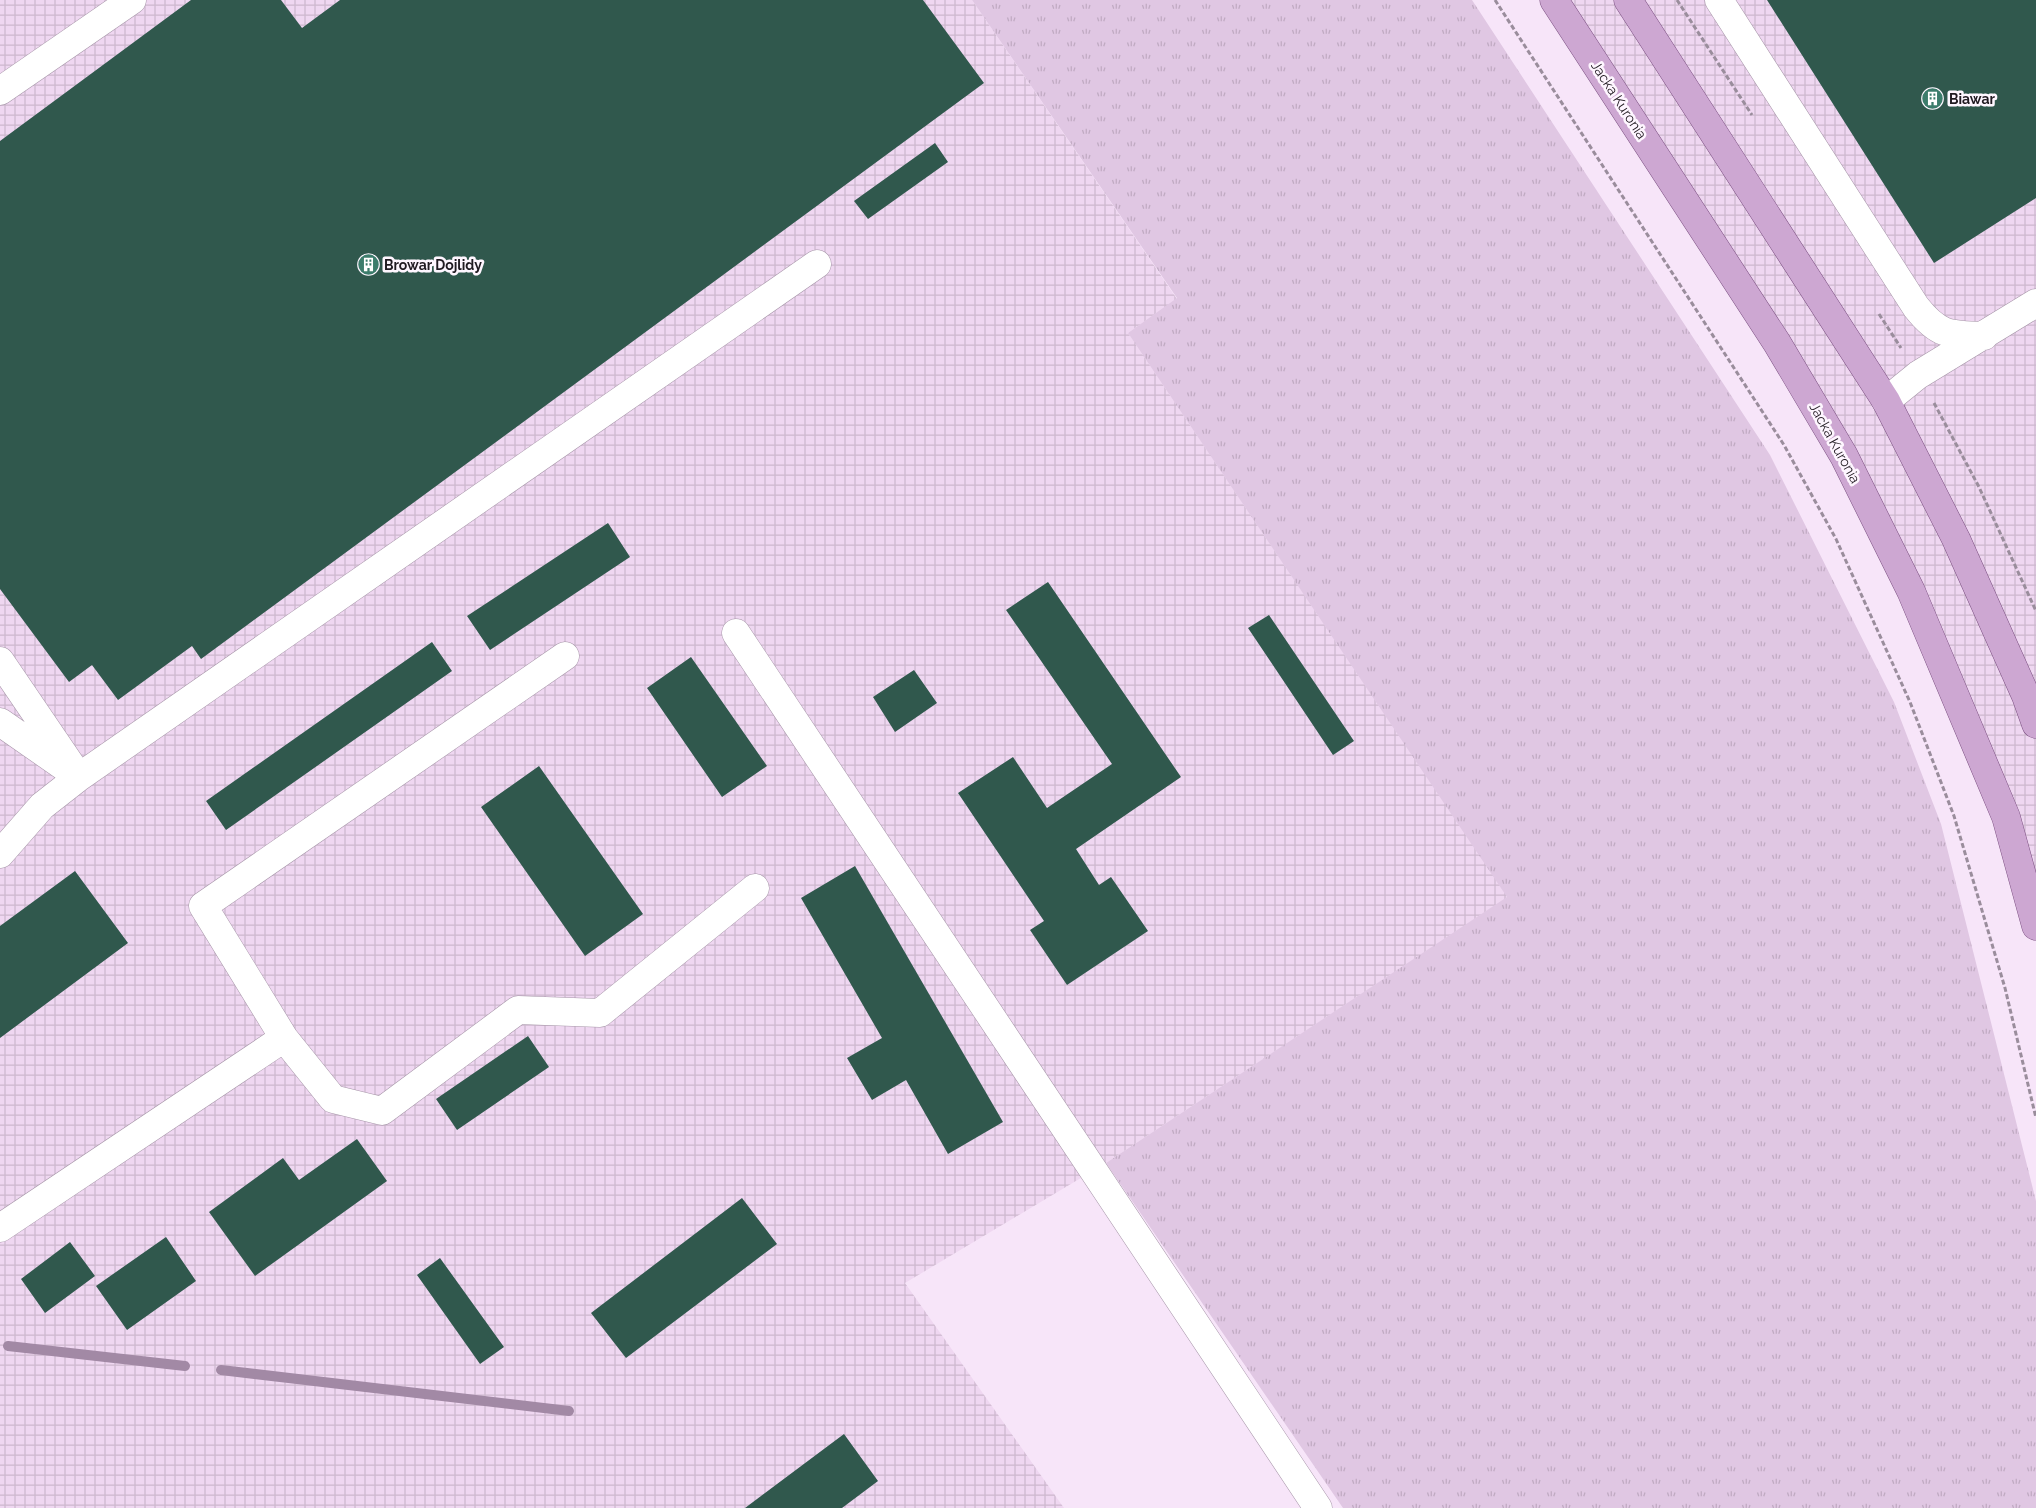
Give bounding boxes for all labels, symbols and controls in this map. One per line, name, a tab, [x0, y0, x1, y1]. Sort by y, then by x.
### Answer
street label: Jacka Kuronia	[1588, 58, 1650, 142]
building icon: Biawar	[1921, 87, 1945, 111]
place label: Biawar	[1949, 91, 1995, 107]
building icon: Browar Dojlidy	[356, 253, 380, 277]
place label: Browar Dojlidy	[384, 257, 482, 273]
street label: Jacka Kuronia	[1806, 400, 1864, 486]

